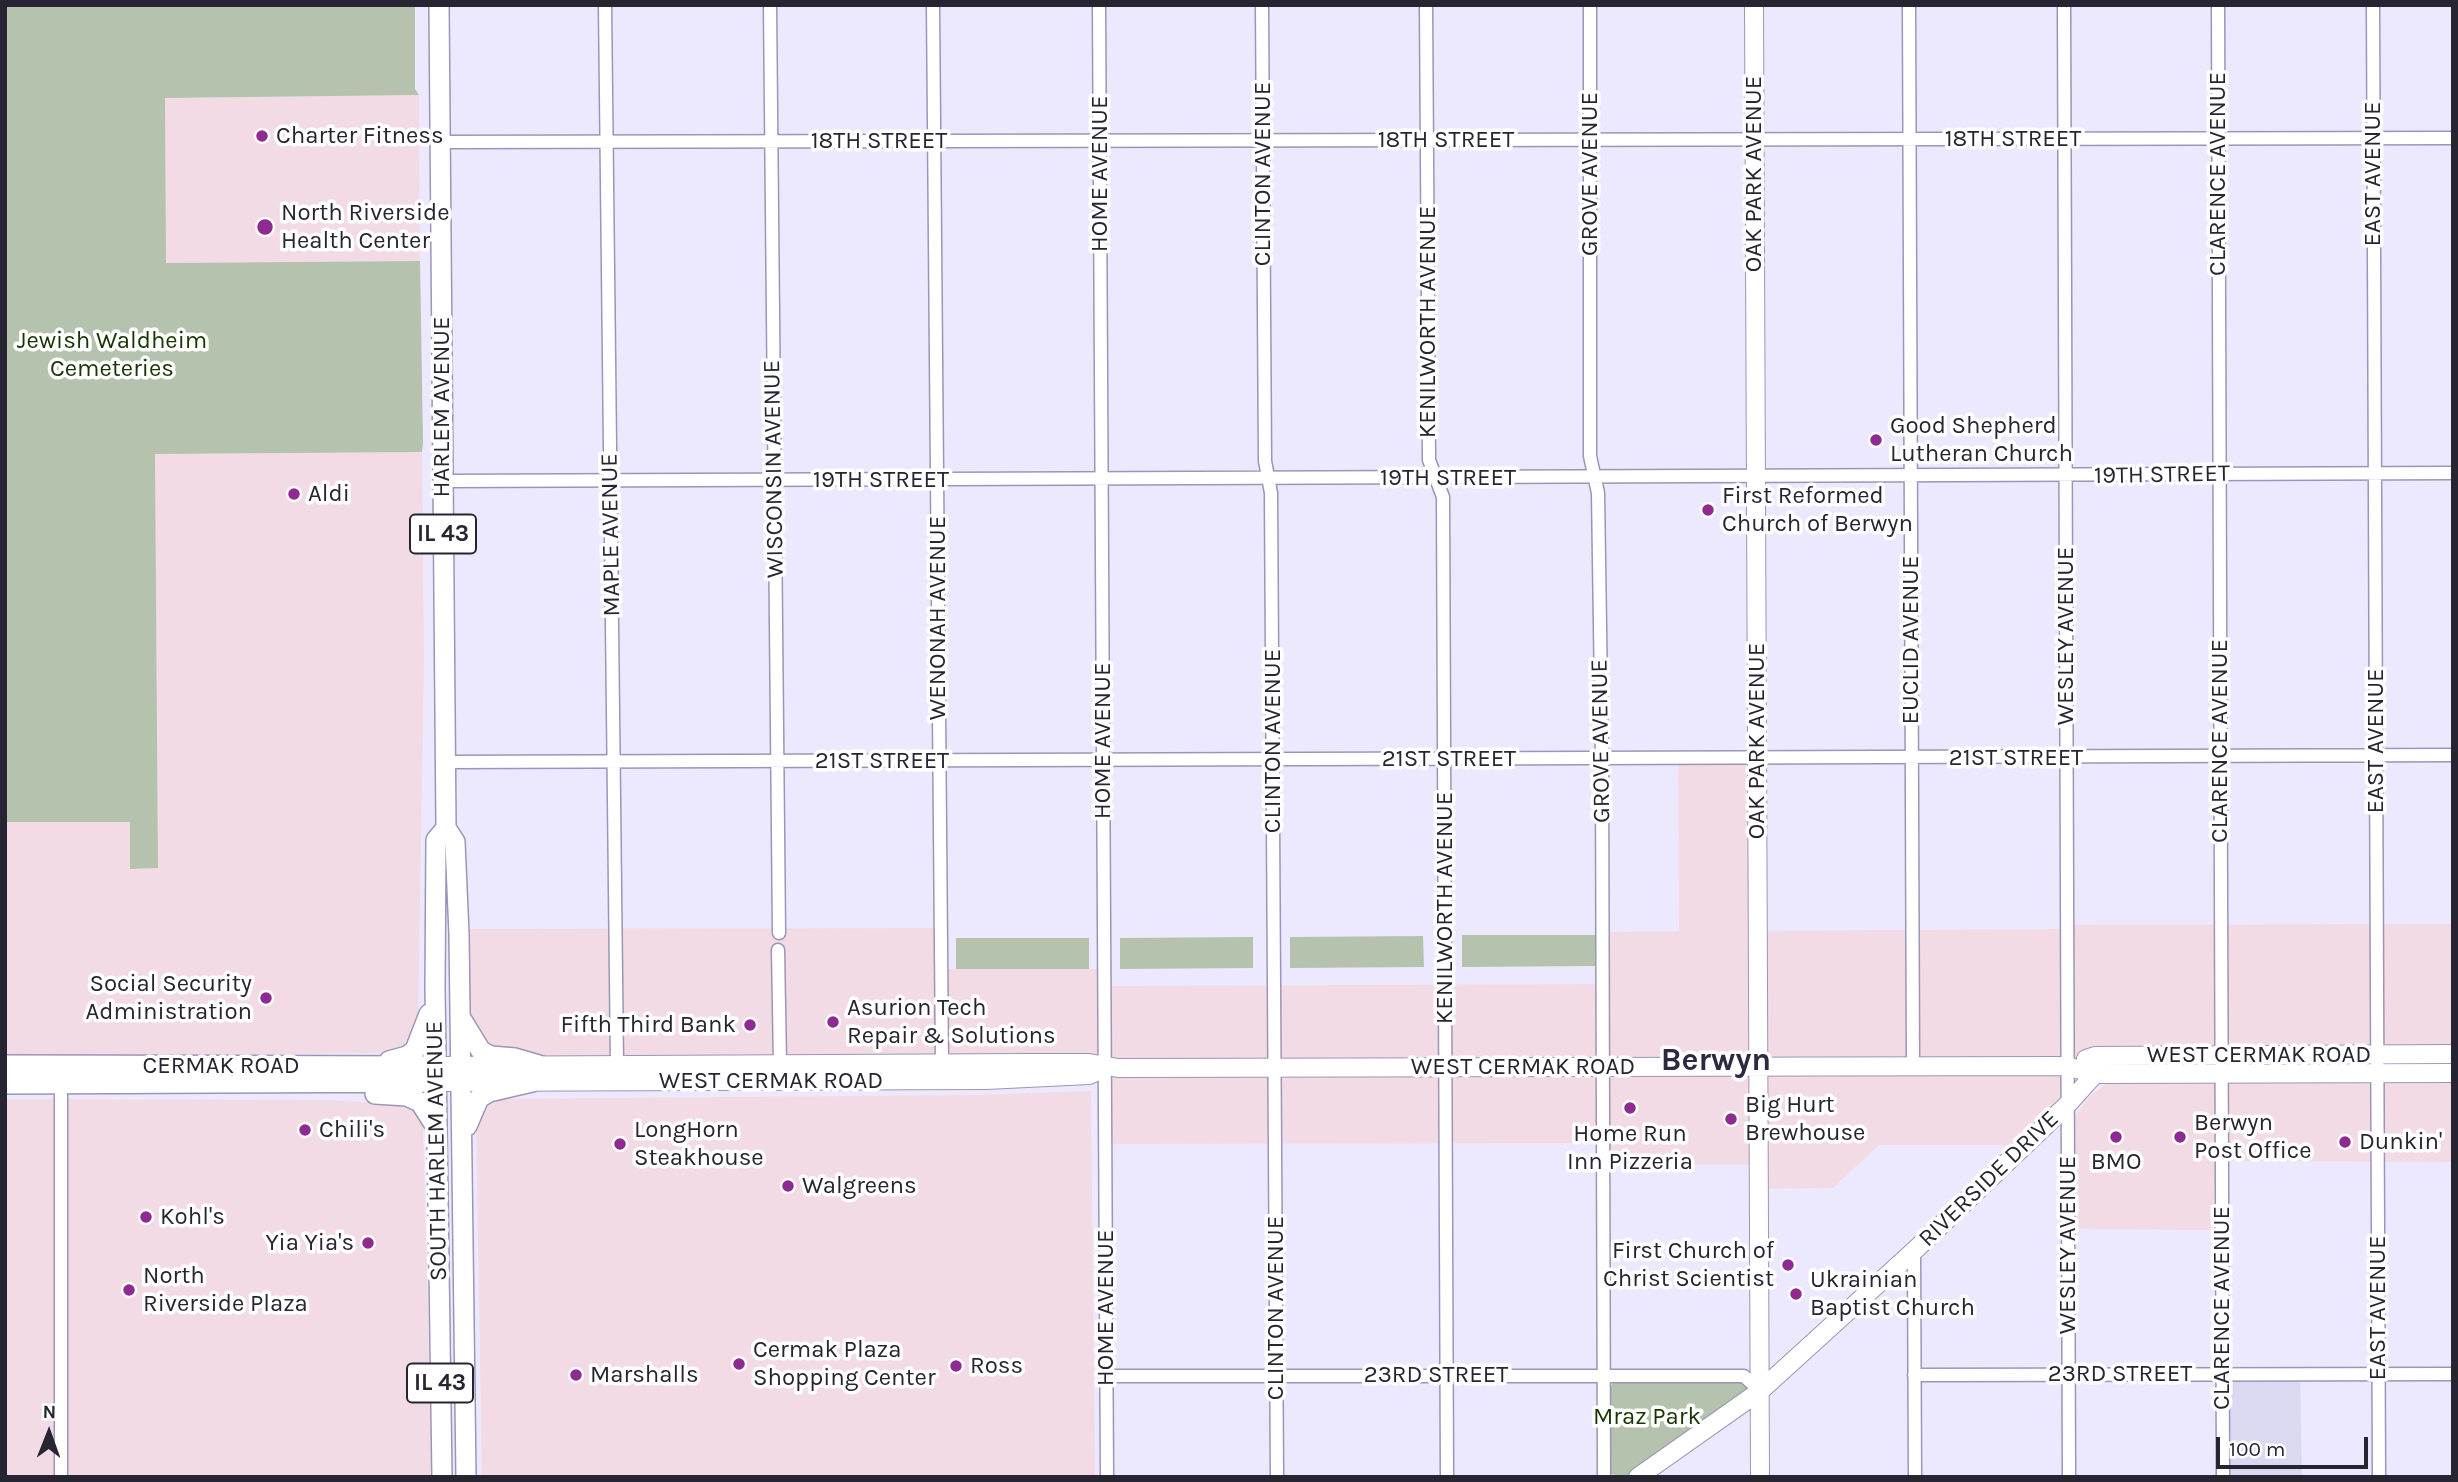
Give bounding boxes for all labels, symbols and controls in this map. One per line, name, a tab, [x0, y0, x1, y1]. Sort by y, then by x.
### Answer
street label: CLARENCE AVENUE	[2204, 72, 2232, 276]
street label: OAK PARK AVENUE	[1740, 76, 1768, 272]
street label: CLINTON AVENUE	[1249, 82, 1277, 266]
street label: GROVE AVENUE	[1576, 92, 1604, 256]
street label: HOME AVENUE	[1086, 96, 1114, 252]
street label: EAST AVENUE	[2359, 101, 2387, 247]
place label: Charter Fitness	[276, 122, 444, 150]
street label: 18TH STREET	[1945, 125, 2081, 153]
street label: 18TH STREET	[1378, 126, 1514, 154]
street label: 18TH STREET	[811, 127, 947, 155]
marker: Charter Fitness	[254, 128, 270, 144]
place label: North Riverside Health Center	[281, 199, 450, 255]
street label: KENILWORTH AVENUE	[1414, 206, 1442, 438]
marker: North Riverside Health Center	[255, 217, 275, 237]
street label: HARLEM AVENUE	[428, 317, 456, 497]
park label: Jewish Waldheim Cemeteries	[17, 327, 207, 383]
street label: WISCONSIN AVENUE	[758, 360, 790, 578]
place label: Good Shepherd Lutheran Church	[1890, 412, 2073, 468]
marker: Good Shepherd Lutheran Church	[1868, 432, 1884, 448]
street label: MAPLE AVENUE	[595, 453, 627, 617]
street label: 19TH STREET	[2094, 459, 2230, 491]
street label: 19TH STREET	[1380, 464, 1516, 492]
street label: 19TH STREET	[813, 466, 949, 494]
place label: Aldi	[308, 480, 350, 508]
place label: First Reformed Church of Berwyn	[1722, 482, 1913, 538]
marker: Aldi	[286, 486, 302, 502]
marker: First Reformed Church of Berwyn	[1700, 502, 1716, 518]
road number: IL 43	[410, 514, 476, 554]
street label: WENONAH AVENUE	[924, 516, 952, 720]
street label: WESLEY AVENUE	[2052, 547, 2080, 725]
street label: EUCLID AVENUE	[1897, 555, 1925, 725]
street label: CLARENCE AVENUE	[2206, 639, 2234, 843]
street label: OAK PARK AVENUE	[1743, 643, 1771, 839]
street label: CLINTON AVENUE	[1259, 649, 1287, 833]
street label: GROVE AVENUE	[1585, 659, 1617, 823]
street label: HOME AVENUE	[1089, 663, 1117, 819]
street label: EAST AVENUE	[2362, 668, 2390, 814]
street label: 21ST STREET	[1949, 744, 2083, 772]
street label: 21ST STREET	[1382, 745, 1516, 773]
street label: 21ST STREET	[815, 747, 949, 775]
street label: KENILWORTH AVENUE	[1431, 792, 1459, 1024]
place label: Social Security Administration	[85, 970, 252, 1026]
marker: Social Security Administration	[258, 990, 274, 1006]
place label: Asurion Tech Repair & Solutions	[847, 994, 1056, 1050]
place label: Fifth Third Bank	[560, 1011, 736, 1039]
marker: Asurion Tech Repair & Solutions	[825, 1014, 841, 1030]
marker: Fifth Third Bank	[742, 1017, 758, 1033]
street label: SOUTH HARLEM AVENUE	[420, 1021, 454, 1281]
street label: WEST CERMAK ROAD	[2147, 1041, 2371, 1069]
district label: Berwyn	[1661, 1042, 1771, 1080]
street label: CERMAK ROAD	[142, 1052, 300, 1080]
street label: WEST CERMAK ROAD	[1411, 1053, 1635, 1081]
street label: WEST CERMAK ROAD	[659, 1067, 883, 1095]
place label: Big Hurt Brewhouse	[1745, 1091, 1865, 1147]
marker: Home Run Inn Pizzeria	[1622, 1100, 1638, 1116]
street label: RIVERSIDE DRIVE	[1913, 1105, 2065, 1253]
place label: Berwyn Post Office	[2194, 1109, 2312, 1165]
marker: Big Hurt Brewhouse	[1723, 1111, 1739, 1127]
place label: Chili's	[319, 1116, 385, 1144]
place label: LongHorn Steakhouse	[634, 1116, 764, 1172]
place label: Home Run Inn Pizzeria	[1567, 1120, 1693, 1176]
marker: Chili's	[297, 1122, 313, 1138]
place label: Dunkin'	[2359, 1128, 2442, 1156]
marker: BMO	[2108, 1129, 2124, 1145]
marker: Berwyn Post Office	[2172, 1129, 2188, 1145]
marker: Dunkin'	[2337, 1134, 2353, 1150]
marker: LongHorn Steakhouse	[612, 1136, 628, 1152]
place label: BMO	[2091, 1148, 2141, 1176]
street label: WESLEY AVENUE	[2054, 1156, 2082, 1334]
place label: Walgreens	[802, 1172, 917, 1200]
marker: Walgreens	[780, 1178, 796, 1194]
place label: Kohl's	[160, 1203, 225, 1231]
street label: CLARENCE AVENUE	[2208, 1206, 2236, 1410]
marker: Kohl's	[138, 1209, 154, 1225]
street label: CLINTON AVENUE	[1262, 1216, 1290, 1400]
place label: Yia Yia's	[265, 1229, 354, 1257]
street label: HOME AVENUE	[1092, 1230, 1120, 1386]
marker: Yia Yia's	[360, 1235, 376, 1251]
street label: EAST AVENUE	[2364, 1235, 2392, 1381]
place label: First Church of Christ Scientist	[1603, 1237, 1774, 1293]
marker: First Church of Christ Scientist	[1780, 1257, 1796, 1273]
place label: North Riverside Plaza	[143, 1262, 308, 1318]
place label: Ukrainian Baptist Church	[1810, 1266, 1975, 1322]
marker: North Riverside Plaza	[121, 1282, 137, 1298]
marker: Ukrainian Baptist Church	[1788, 1286, 1804, 1302]
place label: Cermak Plaza Shopping Center	[753, 1336, 936, 1392]
place label: Ross	[970, 1352, 1023, 1380]
marker: Cermak Plaza Shopping Center	[731, 1356, 747, 1372]
marker: Ross	[948, 1358, 964, 1374]
street label: 23RD STREET	[2048, 1360, 2192, 1388]
place label: Marshalls	[590, 1361, 699, 1389]
street label: 23RD STREET	[1364, 1361, 1508, 1389]
road number: IL 43	[407, 1364, 473, 1402]
marker: Marshalls	[568, 1367, 584, 1383]
north arrow	[14, 1398, 84, 1468]
text: N	[42, 1401, 56, 1423]
park label: Mraz Park	[1593, 1403, 1701, 1431]
scale bar	[2220, 1422, 2372, 1466]
text: 100 m	[2229, 1437, 2286, 1461]

